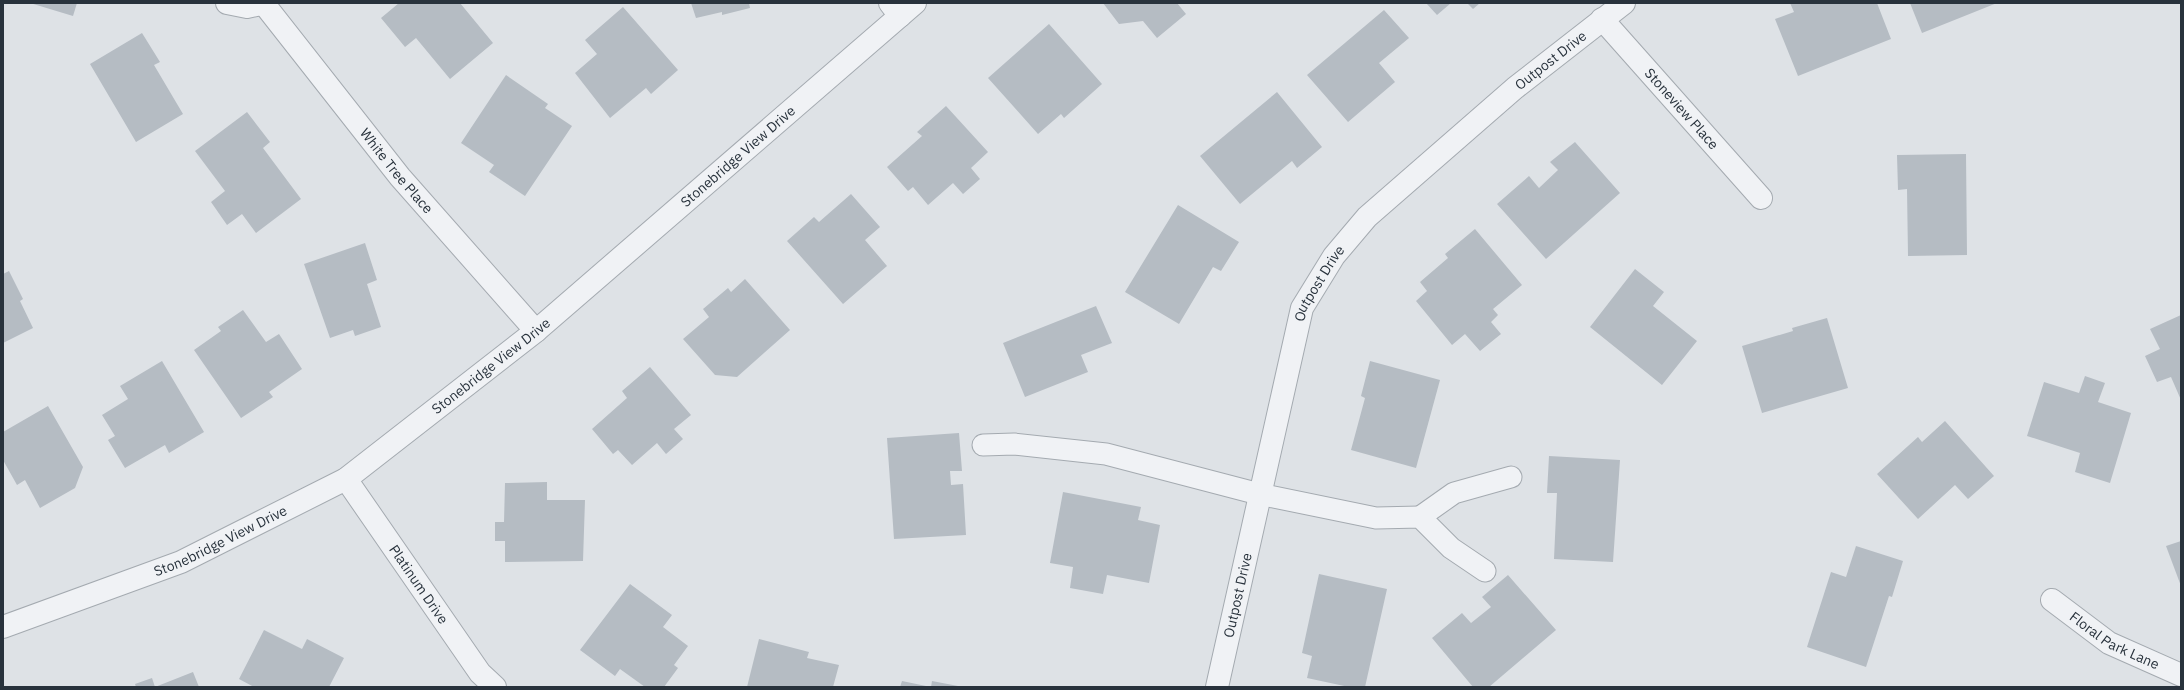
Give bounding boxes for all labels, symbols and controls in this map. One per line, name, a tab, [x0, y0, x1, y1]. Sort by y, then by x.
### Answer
street label: Outpost Drive	[1511, 26, 1590, 94]
street label: Stoneview Place	[1641, 64, 1723, 153]
street label: Stonebridge View Drive	[677, 102, 799, 211]
street label: White Tree Place	[356, 124, 437, 217]
street label: Outpost Drive	[1290, 241, 1349, 323]
street label: Stonebridge View Drive	[428, 314, 554, 418]
street label: Stonebridge View Drive	[151, 501, 290, 580]
street label: Platinum Drive	[385, 541, 453, 628]
street label: Outpost Drive	[1219, 551, 1256, 639]
street label: Floral Park Lane	[2066, 608, 2162, 673]

